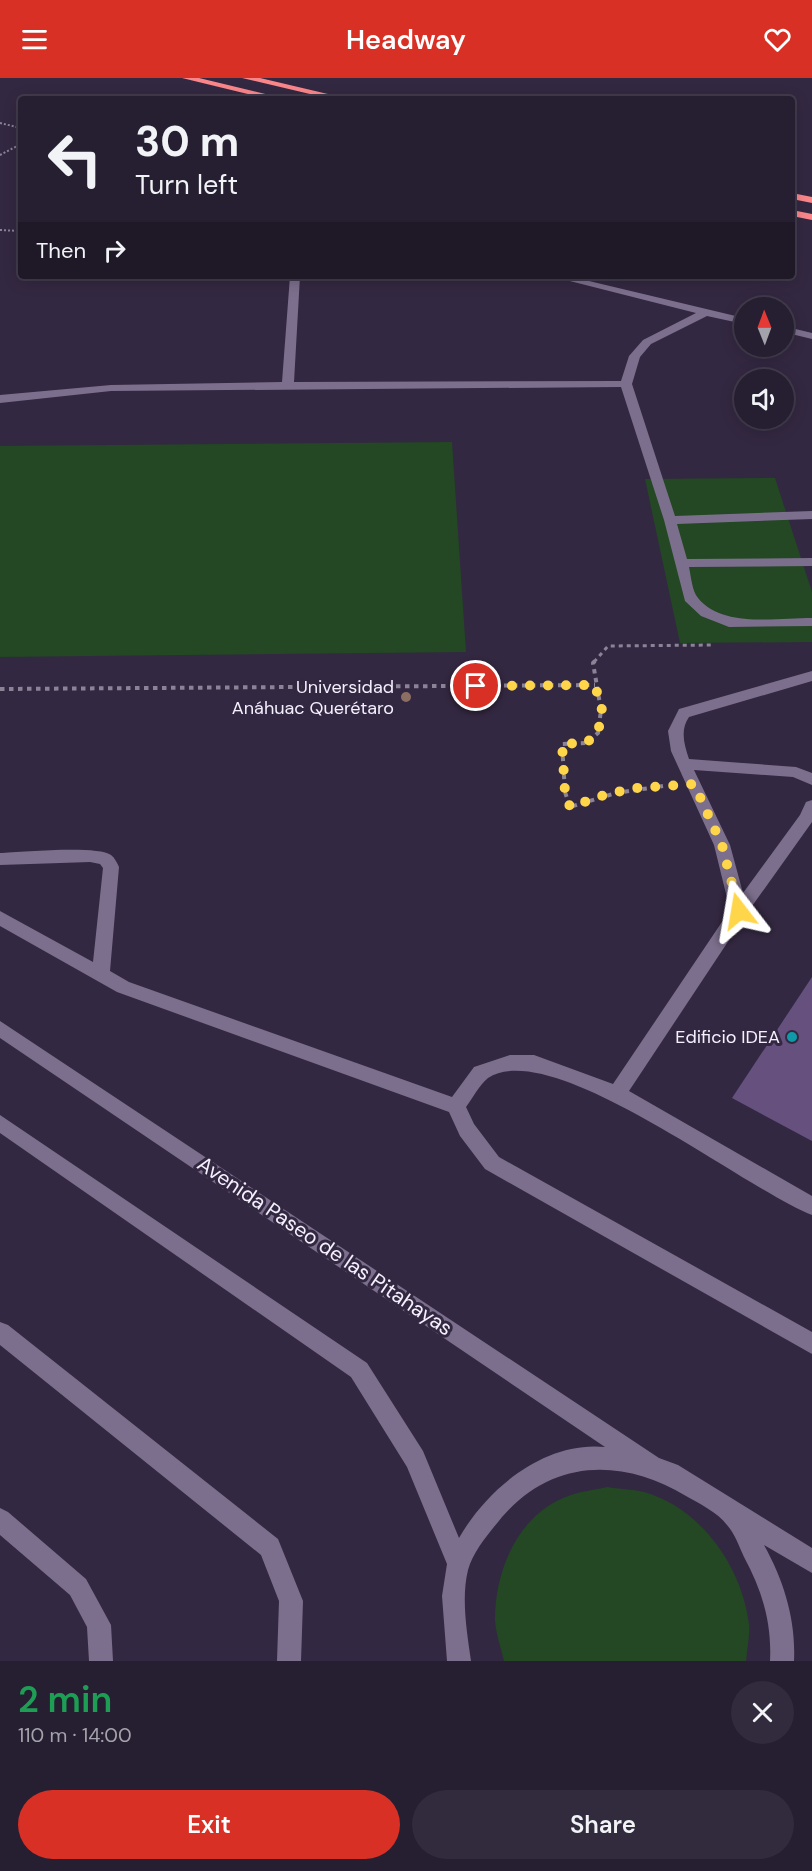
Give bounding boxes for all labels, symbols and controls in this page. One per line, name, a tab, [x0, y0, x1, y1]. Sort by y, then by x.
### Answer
text: Headway	[346, 22, 466, 57]
icon: menu	[18, 23, 51, 56]
icon: heart	[761, 23, 794, 56]
text: 30 m	[135, 114, 239, 169]
icon: left	[36, 120, 114, 198]
text: Turn left	[135, 167, 238, 202]
icon: right	[98, 234, 131, 267]
text: Then	[36, 236, 86, 265]
north arrow	[734, 297, 794, 357]
map controls	[734, 297, 794, 429]
button: sound	[734, 369, 794, 429]
pin	[450, 660, 501, 711]
icon: arrive	[459, 669, 492, 702]
place label: Universidad Anáhuac Querétaro	[232, 675, 394, 720]
marker: Universidad Anáhuac Querétaro	[399, 690, 413, 704]
position arrow	[707, 879, 771, 943]
place label: Edificio IDEA	[675, 1025, 780, 1049]
marker: Edificio IDEA	[785, 1030, 799, 1044]
street label: Avenida Paseo de las Pitahayas	[192, 1150, 458, 1342]
text: 2 min	[18, 1676, 112, 1723]
button: close	[731, 1681, 794, 1744]
text: 110 m · 14:00	[18, 1722, 132, 1748]
button: Exit	[18, 1790, 400, 1859]
button: Share	[412, 1790, 794, 1859]

